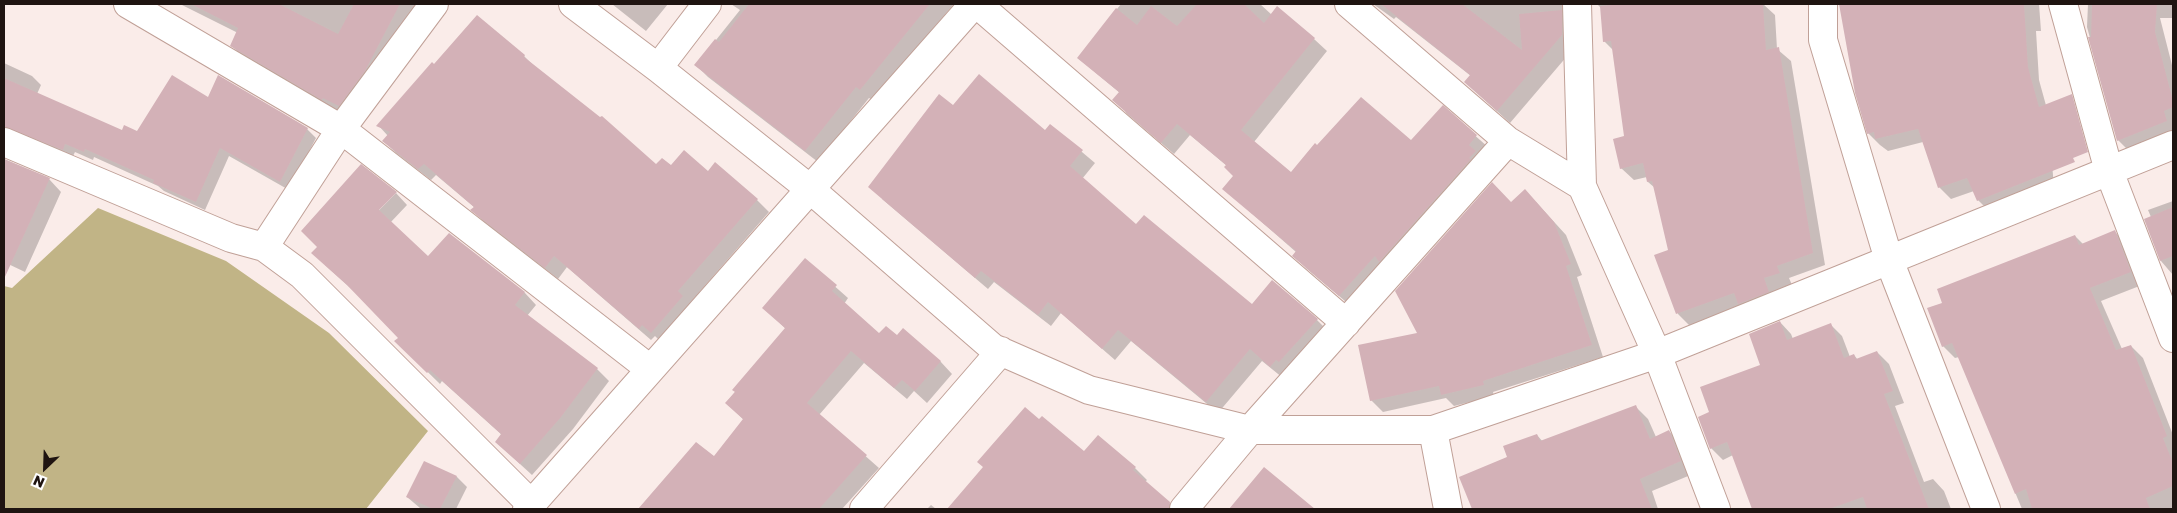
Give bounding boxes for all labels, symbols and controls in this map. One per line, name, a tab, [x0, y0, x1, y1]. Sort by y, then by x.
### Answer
north arrow	[20, 443, 70, 493]
text: N	[30, 472, 47, 492]

